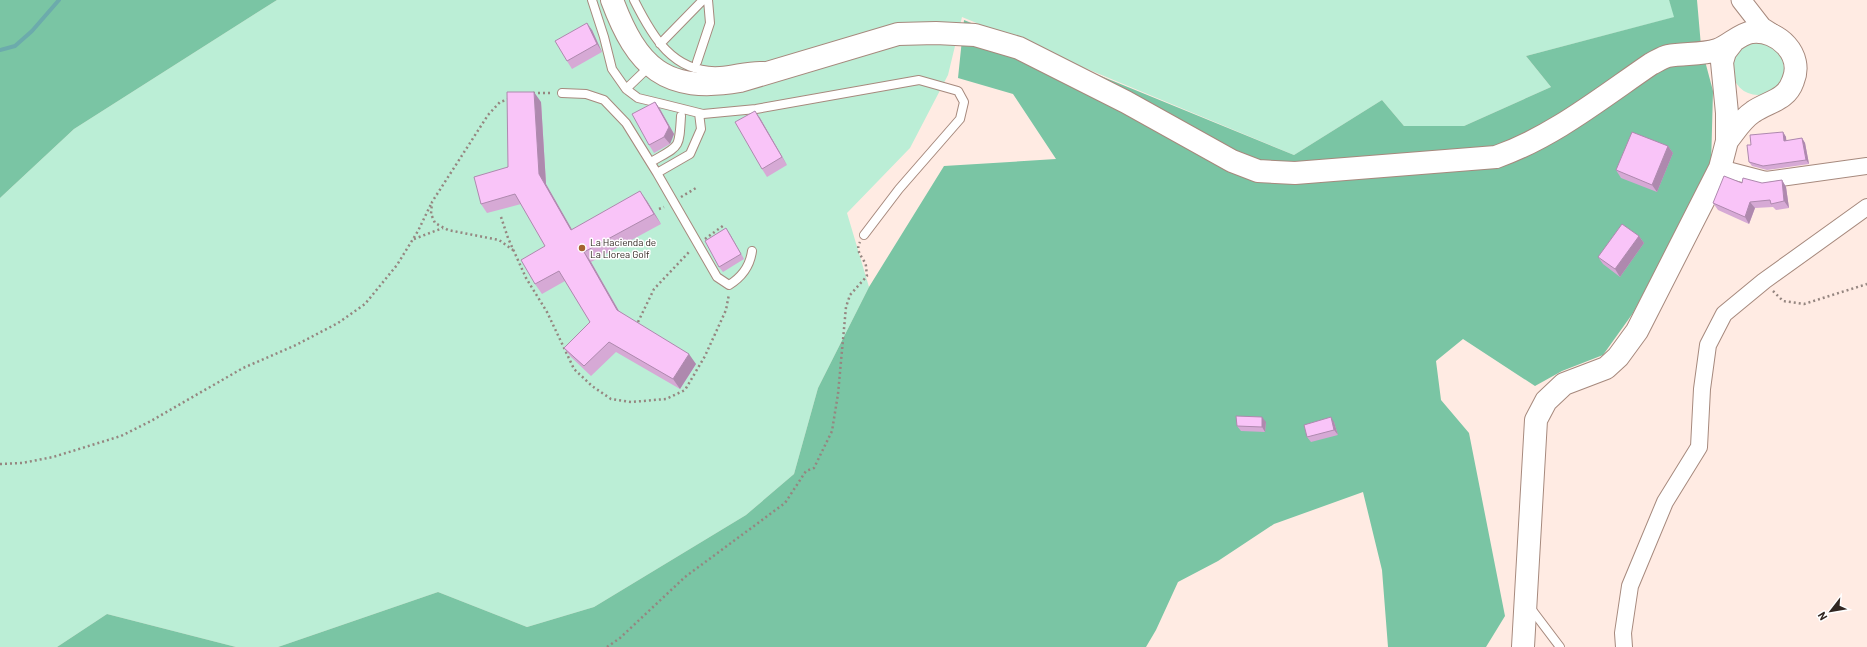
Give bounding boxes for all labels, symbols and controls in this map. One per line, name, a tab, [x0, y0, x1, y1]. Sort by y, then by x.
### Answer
place label: La Hacienda de La Llorea Golf	[590, 236, 656, 260]
marker: La Hacienda de La Llorea Golf	[577, 243, 587, 253]
north arrow	[1811, 591, 1851, 631]
text: N	[1815, 610, 1829, 623]

